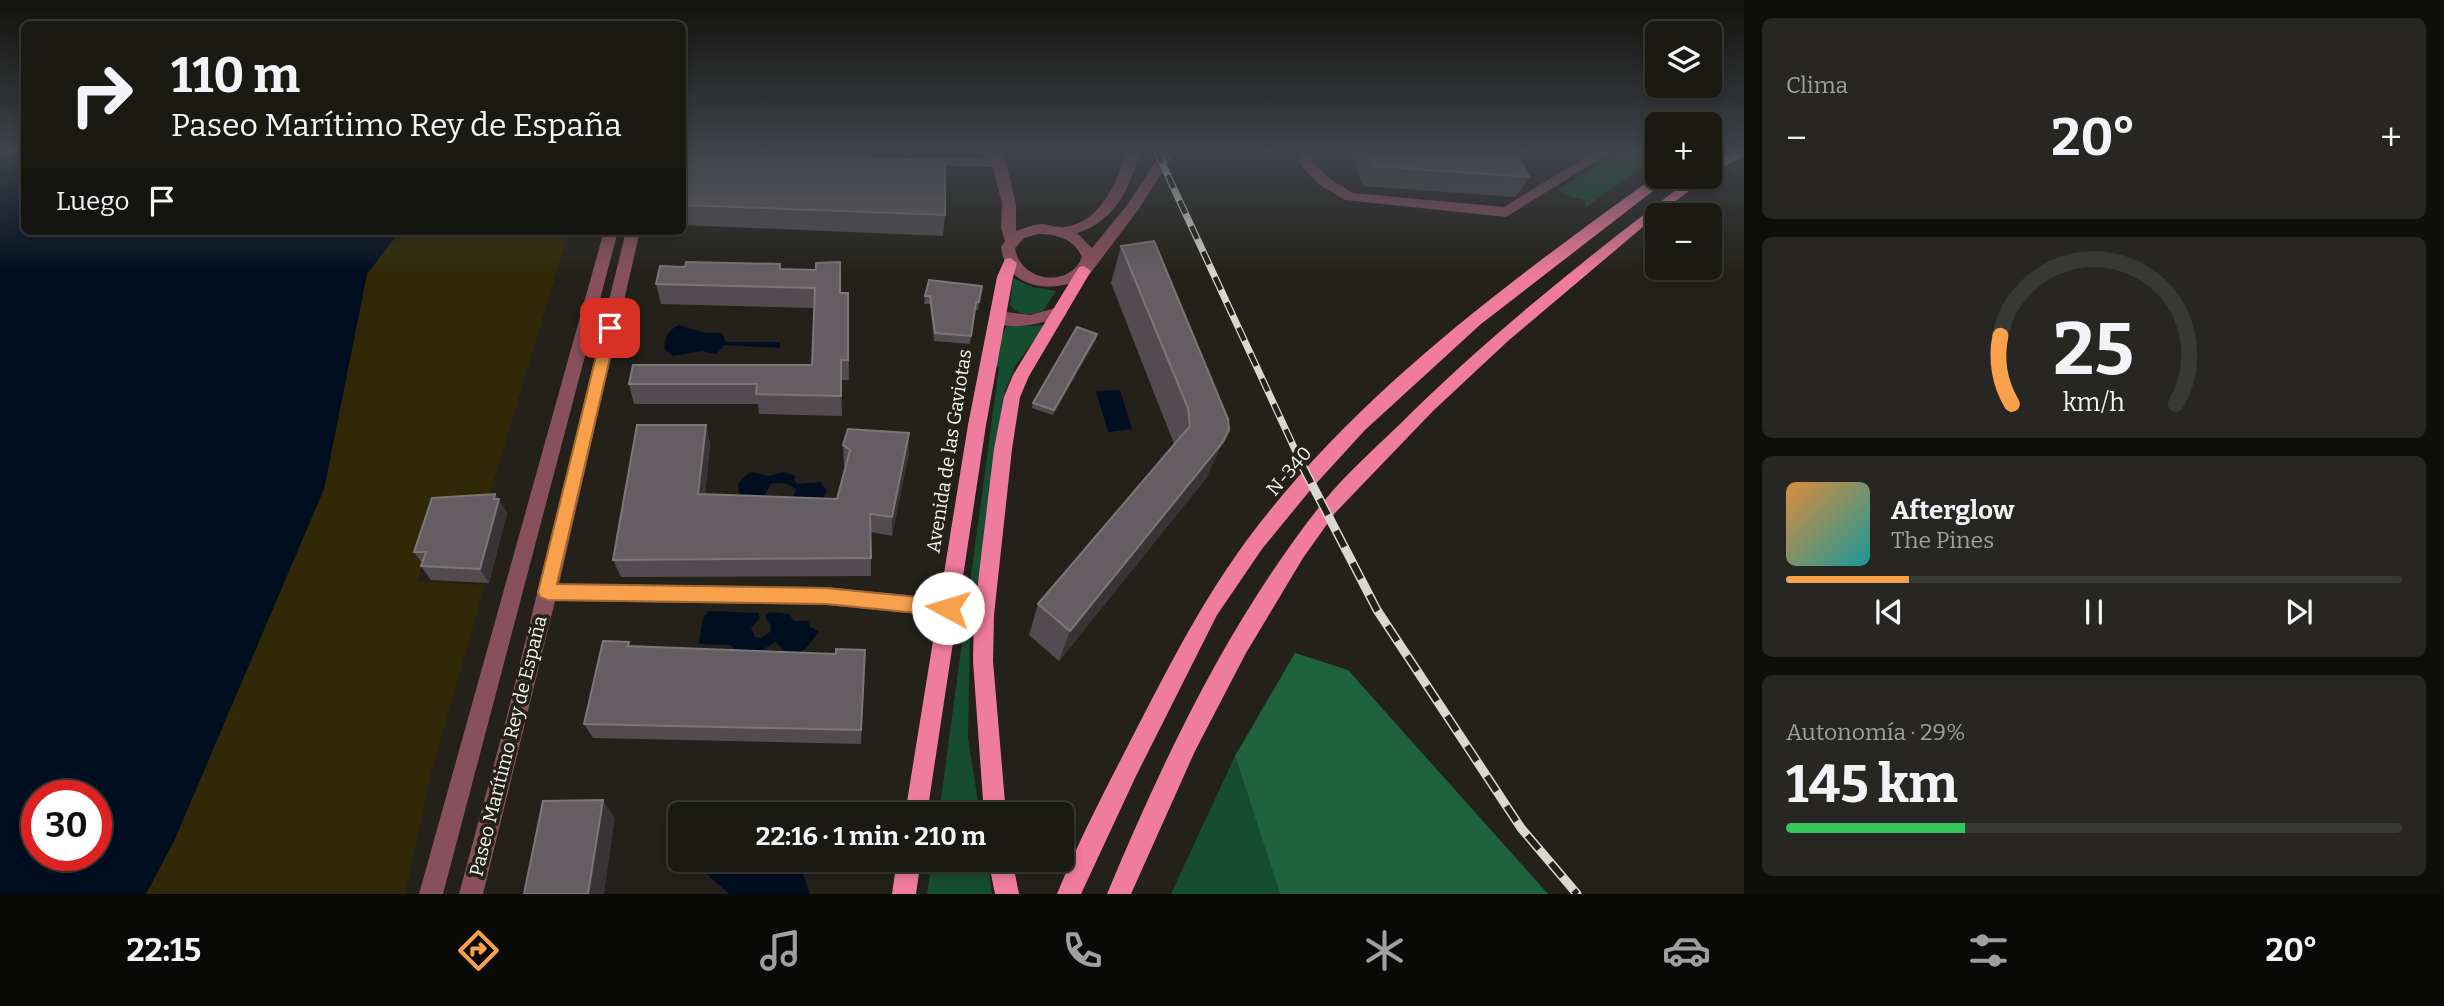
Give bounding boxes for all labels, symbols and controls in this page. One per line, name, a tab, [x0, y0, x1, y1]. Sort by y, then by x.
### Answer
map controls	[1645, 21, 1722, 280]
button: layers	[1645, 21, 1722, 98]
text: 110 m	[171, 46, 300, 105]
icon: right	[56, 49, 147, 140]
text: Clima	[1786, 71, 1848, 99]
text: Paseo Marítimo Rey de España	[171, 106, 622, 144]
text: 20°	[2051, 106, 2136, 169]
button: +	[1645, 112, 1722, 189]
text: −	[1786, 115, 1807, 161]
text: +	[2380, 115, 2402, 161]
icon: arrive	[143, 182, 181, 220]
text: Luego	[56, 186, 129, 217]
button: −	[1645, 203, 1722, 280]
pin	[580, 298, 640, 358]
text: 25	[2054, 306, 2134, 393]
icon: arrive	[591, 309, 629, 347]
street label: Avenida de las Gaviotas	[922, 348, 976, 554]
text: km/h	[2063, 387, 2125, 417]
street label: N-340	[1261, 442, 1317, 500]
text: Afterglow	[1891, 495, 2014, 526]
text: The Pines	[1891, 526, 1994, 554]
position arrow	[911, 571, 985, 645]
icon: previous	[1870, 593, 1908, 631]
icon: pause	[2075, 593, 2113, 631]
icon: next	[2280, 593, 2318, 631]
street label: Paseo Marítimo Rey de España	[464, 613, 552, 879]
text: Autonomía · 29%	[1786, 718, 1965, 746]
text: 145 km	[1786, 753, 1958, 816]
speed limit sign: 30	[21, 780, 112, 871]
text: 22:16 · 1 min · 210 m	[756, 821, 986, 852]
icon: directions	[454, 926, 503, 975]
icon: music	[756, 926, 805, 975]
icon: phone	[1058, 926, 1107, 975]
icon: climate	[1360, 926, 1409, 975]
icon: car	[1662, 926, 1711, 975]
icon: filters	[1964, 926, 2013, 975]
text: 22:15	[126, 931, 201, 969]
text: 20°	[2265, 931, 2318, 969]

